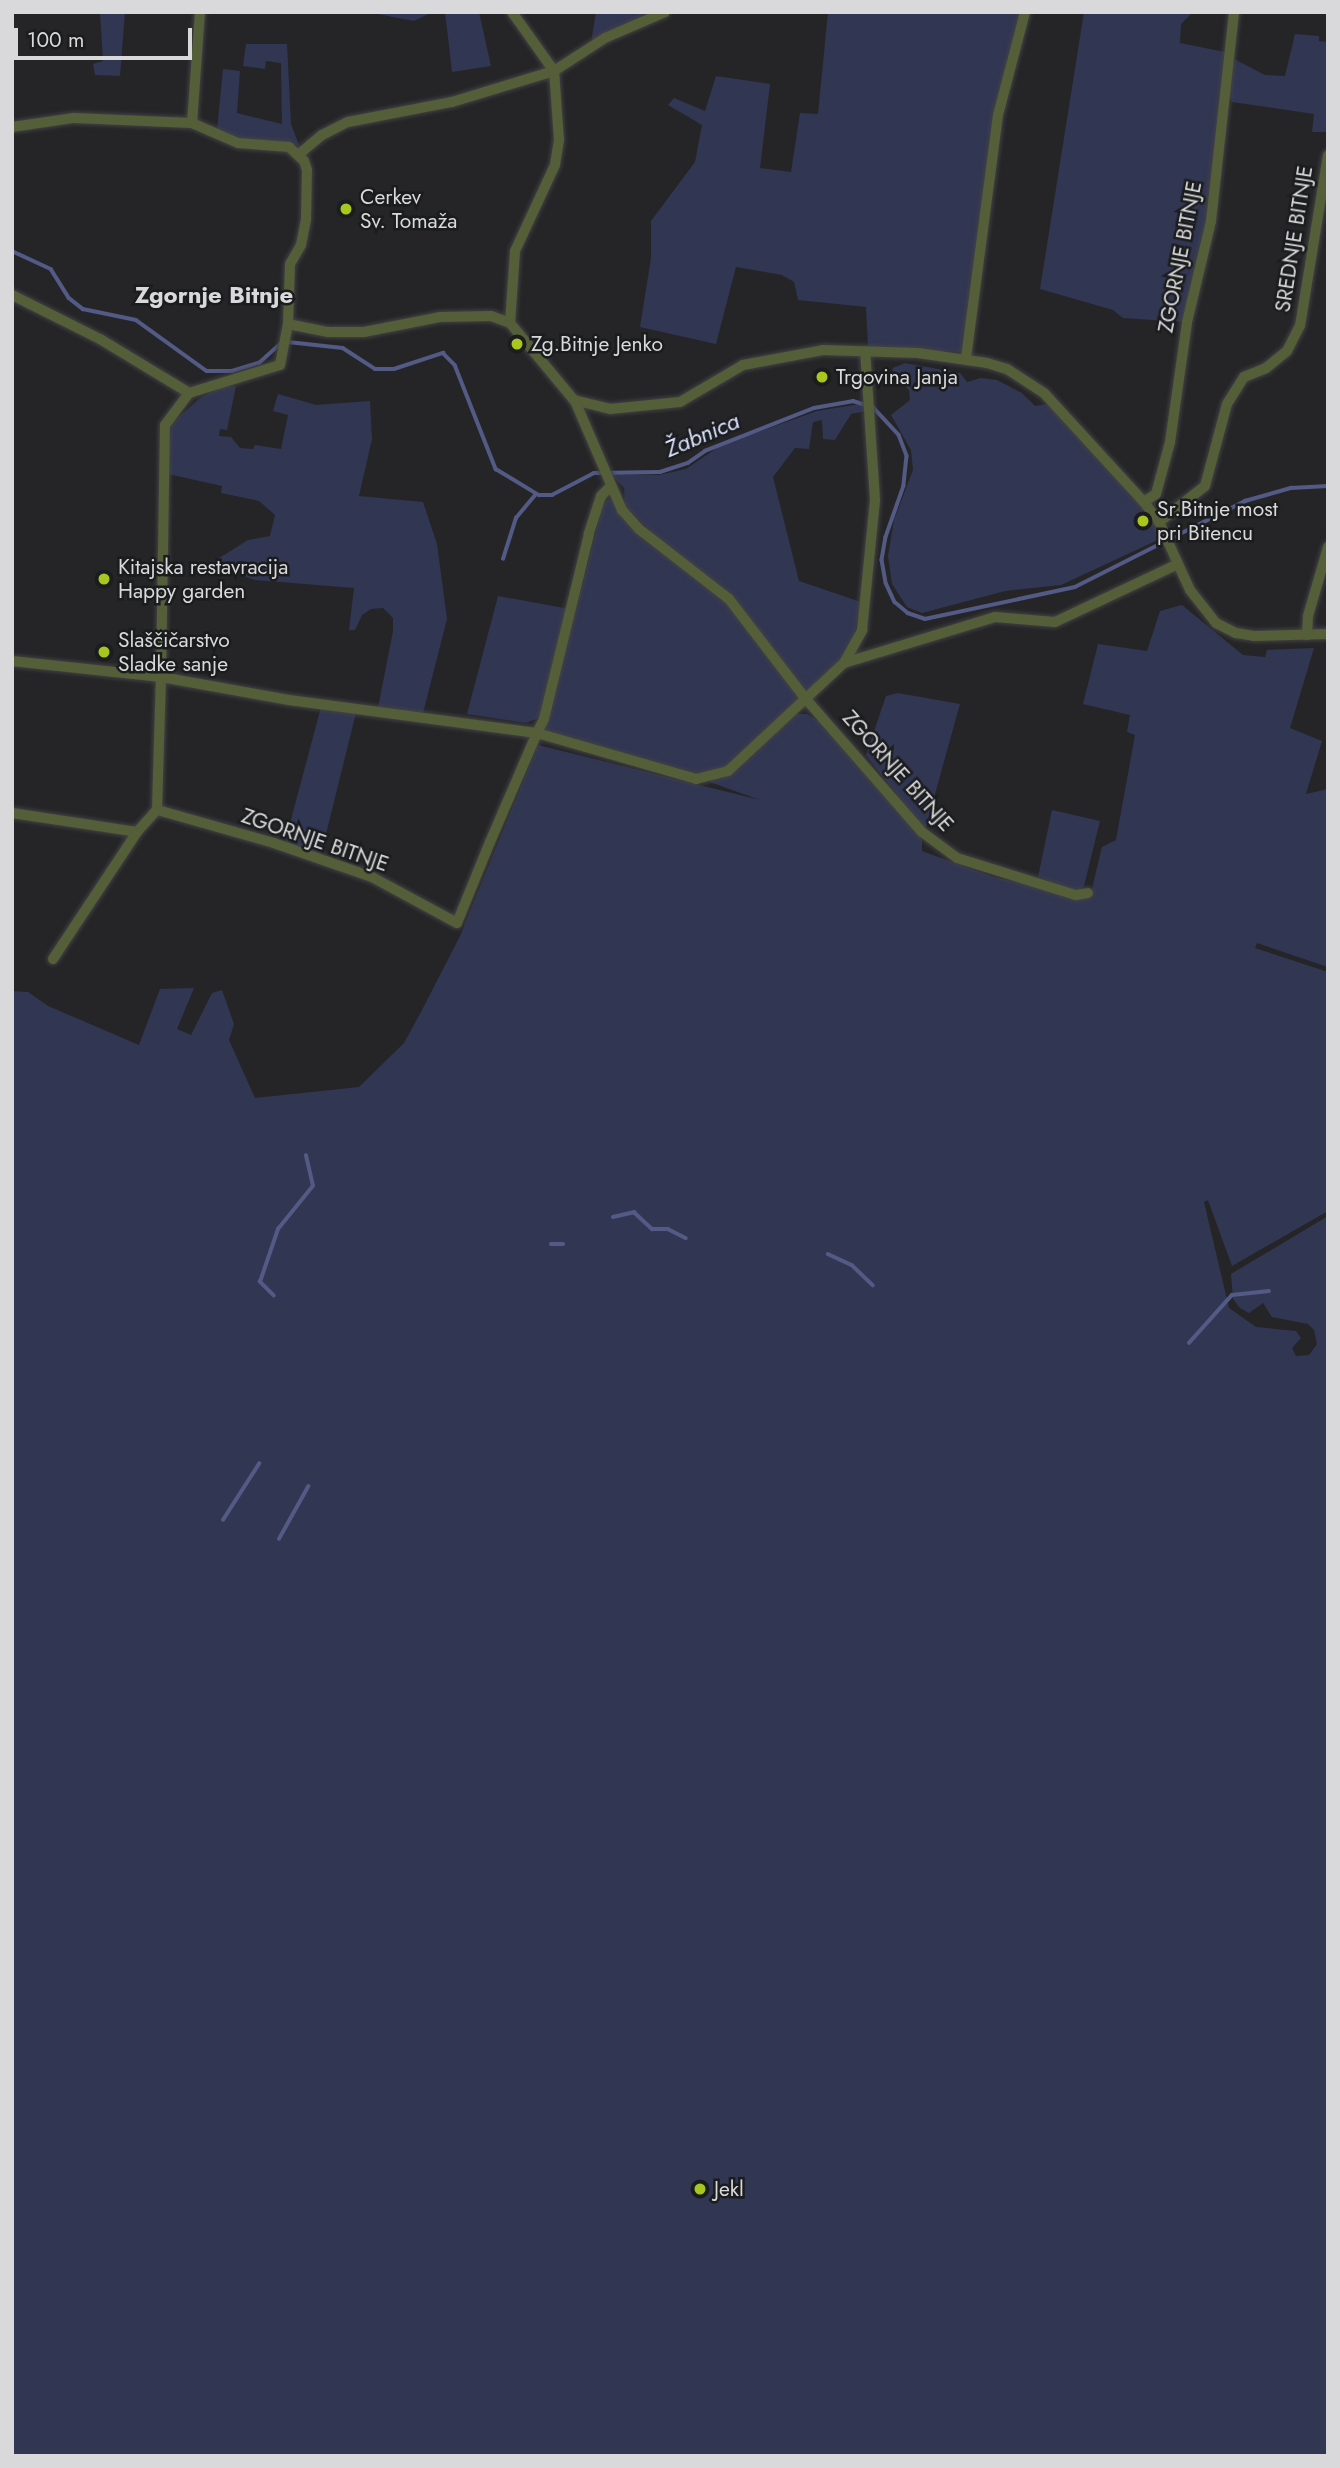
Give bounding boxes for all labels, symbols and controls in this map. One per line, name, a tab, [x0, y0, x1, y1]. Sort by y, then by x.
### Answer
scale bar	[18, 14, 196, 58]
text: 100 m	[27, 25, 84, 55]
street label: SREDNJE BITNJE	[1270, 164, 1318, 314]
street label: ZGORNJE BITNJE	[1153, 179, 1207, 335]
place label: Cerkev Sv. Tomaža	[360, 184, 457, 234]
marker: Cerkev Sv. Tomaža	[338, 201, 354, 217]
district label: Zgornje Bitnje	[135, 281, 293, 309]
place label: Zg.Bitnje Jenko	[531, 331, 663, 357]
marker: Zg.Bitnje Jenko	[509, 336, 525, 352]
place label: Trgovina Janja	[836, 364, 958, 390]
marker: Trgovina Janja	[814, 369, 830, 385]
water label: Žabnica	[660, 407, 744, 463]
place label: Sr.Bitnje most pri Bitencu	[1157, 496, 1278, 546]
marker: Sr.Bitnje most pri Bitencu	[1135, 513, 1151, 529]
place label: Kitajska restavracija Happy garden	[118, 554, 288, 604]
marker: Kitajska restavracija Happy garden	[96, 571, 112, 587]
place label: Slaščičarstvo Sladke sanje	[118, 627, 230, 677]
marker: Slaščičarstvo Sladke sanje	[96, 644, 112, 660]
street label: ZGORNJE BITNJE	[837, 705, 959, 837]
street label: ZGORNJE BITNJE	[238, 803, 392, 877]
place label: Jekl	[714, 2176, 744, 2202]
marker: Jekl	[692, 2181, 708, 2197]

